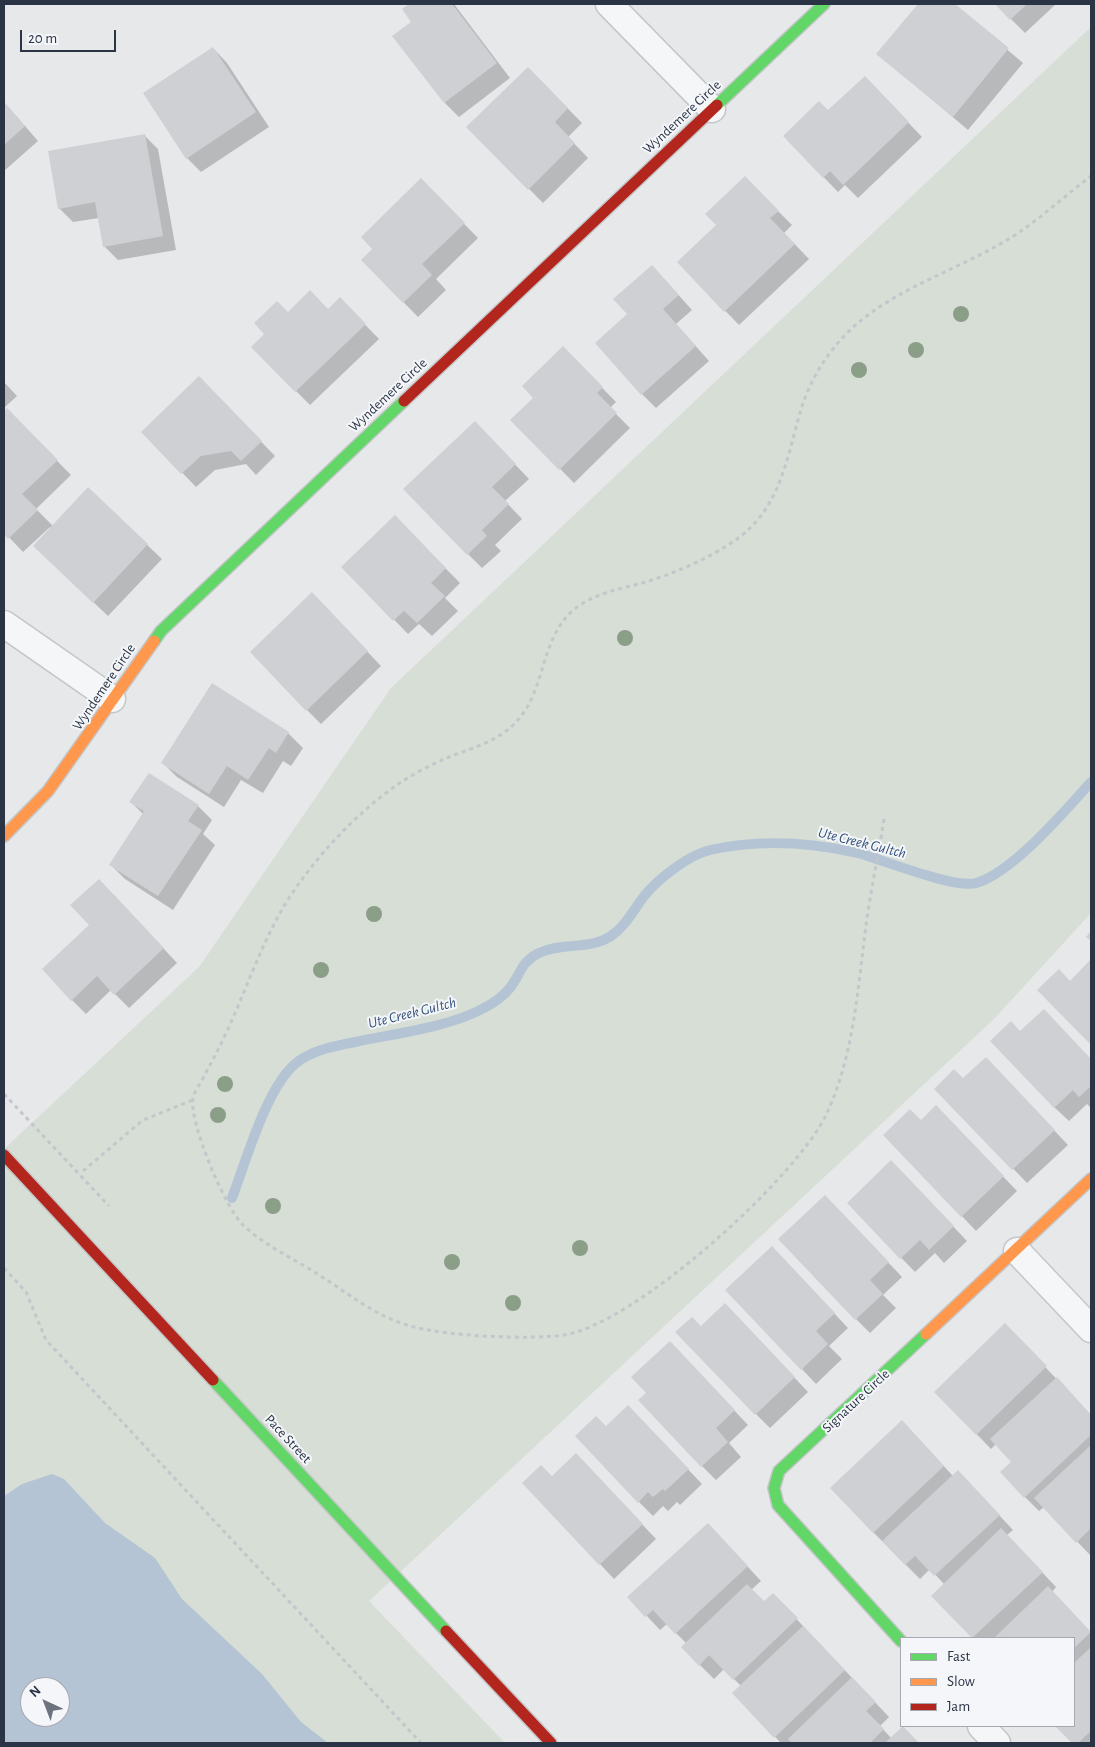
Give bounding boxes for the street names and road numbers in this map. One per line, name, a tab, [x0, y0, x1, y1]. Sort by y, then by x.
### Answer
street label: Wyndemere Circle	[640, 77, 724, 157]
street label: Wyndemere Circle	[346, 355, 430, 435]
street label: Wyndemere Circle	[69, 641, 139, 733]
street label: Signature Circle	[819, 1366, 893, 1436]
street label: Pace Street	[261, 1411, 315, 1467]

